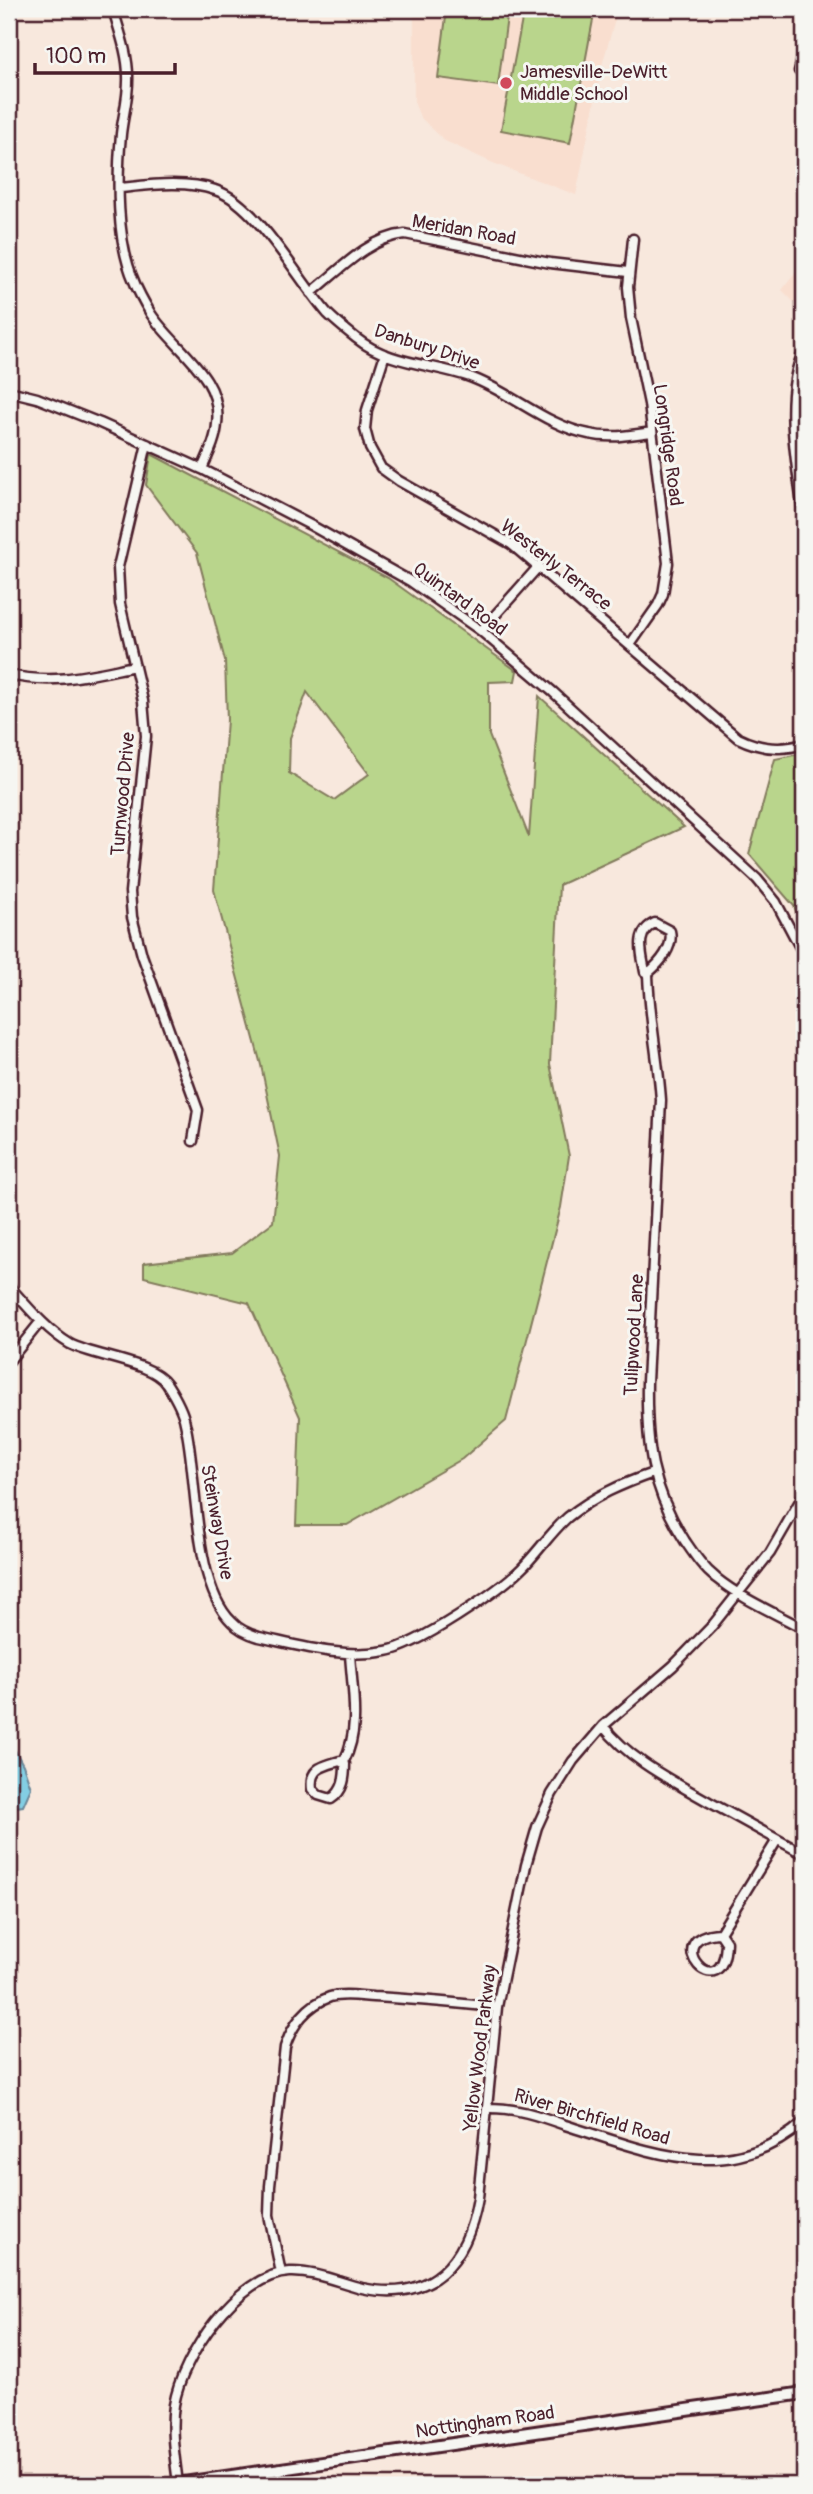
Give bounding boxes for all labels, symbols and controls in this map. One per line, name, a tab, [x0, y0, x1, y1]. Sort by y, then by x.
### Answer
scale bar	[35, 32, 175, 76]
text: 100 m	[46, 43, 106, 70]
place label: Jamesville-DeWitt Middle School	[520, 60, 668, 106]
marker: Jamesville-DeWitt Middle School	[498, 75, 514, 91]
street label: Meridan Road	[410, 209, 518, 251]
street label: Danbury Drive	[371, 319, 483, 376]
street label: Longridge Road	[648, 383, 688, 507]
street label: Westerly Terrace	[495, 514, 617, 616]
street label: Quintard Road	[408, 557, 512, 641]
street label: Turnwood Drive	[106, 730, 140, 857]
street label: Tulipwood Lane	[619, 1273, 649, 1397]
street label: Steinway Drive	[195, 1463, 239, 1582]
street label: Yellow Wood Parkway	[458, 1963, 502, 2134]
street label: River Birchfield Road	[511, 2083, 673, 2151]
street label: Nottingham Road	[414, 2400, 556, 2444]

